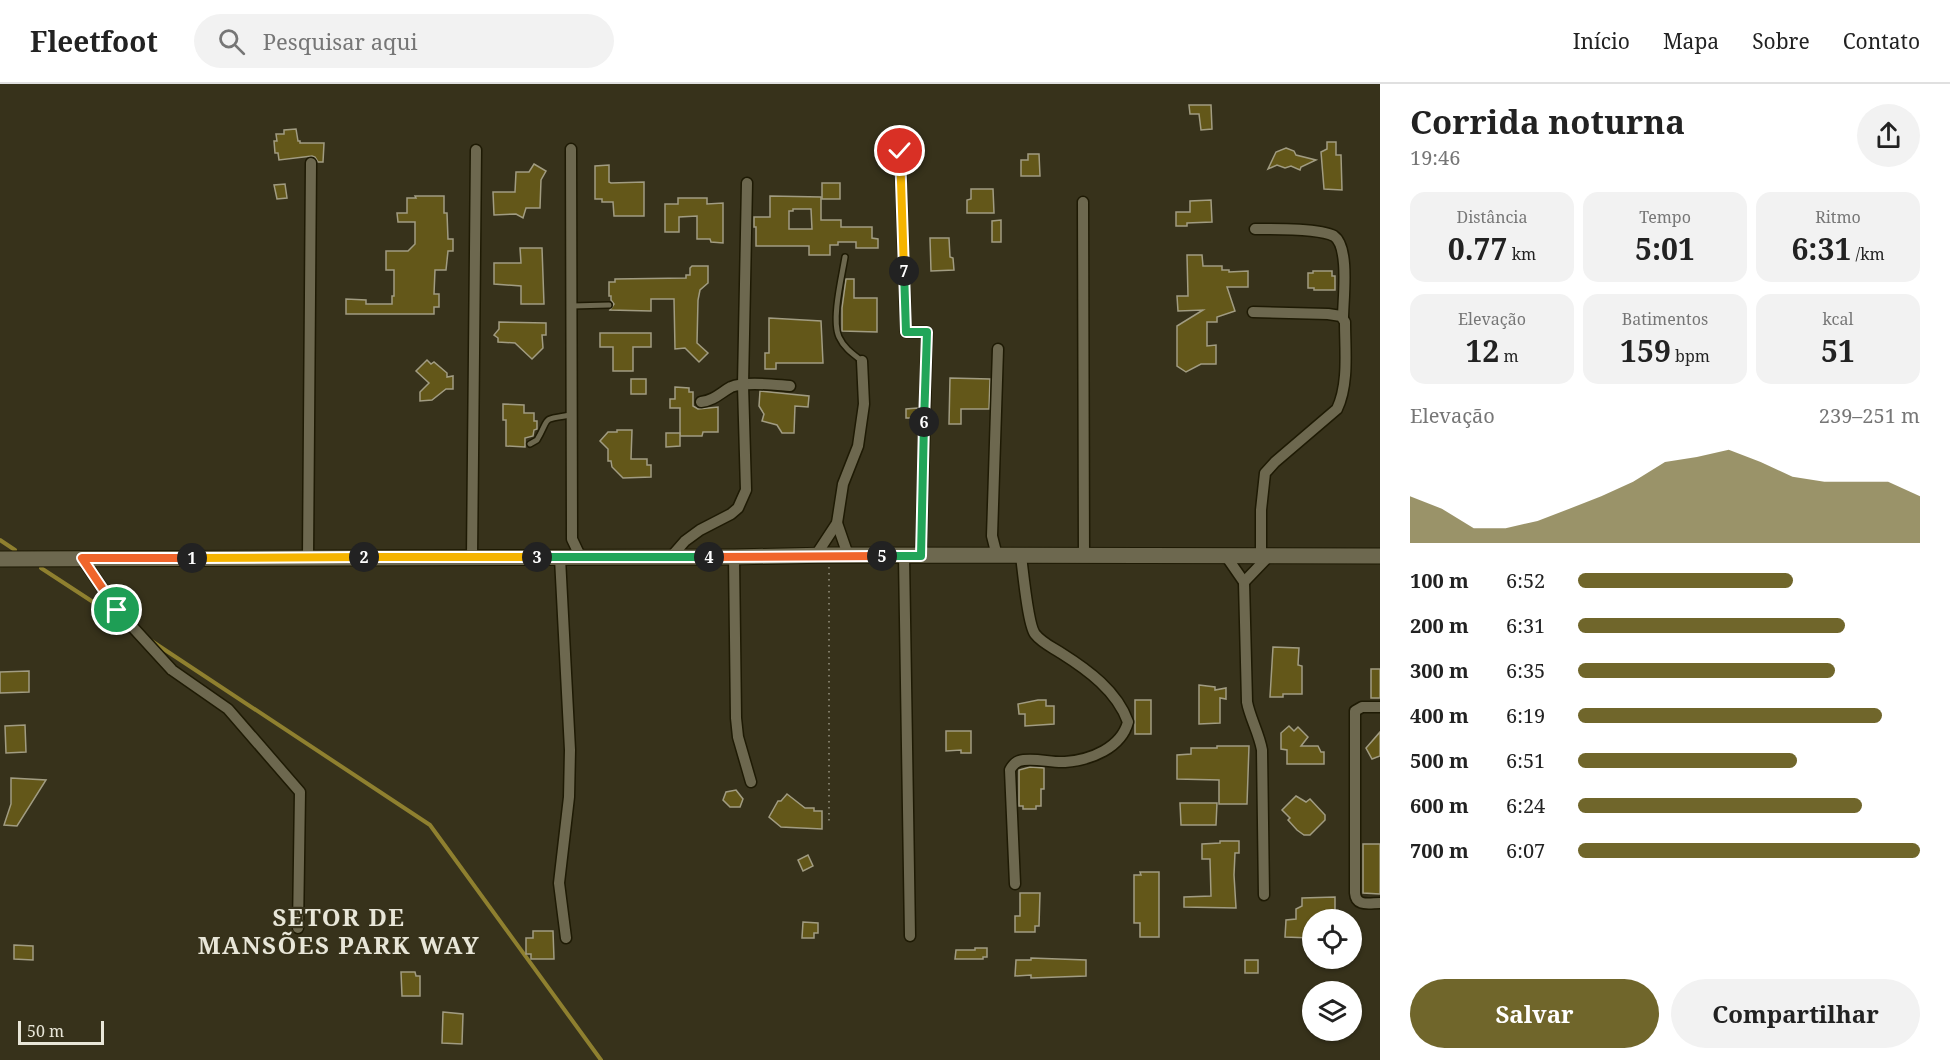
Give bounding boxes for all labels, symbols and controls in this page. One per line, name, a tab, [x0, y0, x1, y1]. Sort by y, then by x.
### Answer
search box	[194, 14, 614, 68]
text: Fleetfoot	[30, 22, 158, 60]
icon: search	[215, 25, 248, 58]
text: Pesquisar aqui	[263, 26, 418, 56]
text: Início	[1573, 27, 1630, 55]
text: Mapa	[1663, 27, 1719, 55]
text: Sobre	[1752, 27, 1810, 55]
text: Contato	[1843, 27, 1920, 55]
text: Corrida noturna	[1410, 99, 1685, 144]
button: share	[1857, 104, 1920, 167]
pin	[874, 125, 925, 176]
icon: check	[883, 134, 916, 167]
text: 19:46	[1410, 144, 1460, 171]
text: Distância	[1457, 206, 1527, 228]
text: Tempo	[1639, 206, 1691, 228]
text: Ritmo	[1815, 206, 1861, 228]
text: 0.77	[1448, 228, 1508, 269]
text: 5:01	[1635, 228, 1695, 269]
text: 6:31	[1791, 228, 1851, 269]
text: km	[1508, 243, 1536, 265]
text: /km	[1851, 243, 1885, 265]
pin: 7	[889, 256, 919, 286]
text: 7	[899, 260, 909, 282]
text: Elevação	[1458, 308, 1526, 330]
text: Batimentos	[1622, 308, 1708, 330]
text: kcal	[1823, 308, 1853, 330]
text: 12	[1465, 330, 1499, 371]
text: 159	[1620, 330, 1671, 371]
text: 51	[1821, 330, 1855, 371]
text: m	[1499, 345, 1519, 367]
text: bpm	[1671, 345, 1710, 367]
text: Elevação	[1410, 402, 1495, 429]
text: 239–251 m	[1819, 402, 1920, 429]
pin: 6	[909, 407, 939, 437]
text: 6	[919, 411, 929, 433]
pin: 5	[867, 541, 897, 571]
pin: 2	[349, 542, 379, 572]
pin: 3	[522, 542, 552, 572]
pin: 4	[694, 542, 724, 572]
pin: 1	[177, 543, 207, 573]
text: 5	[877, 545, 887, 567]
text: 2	[359, 546, 369, 568]
text: 3	[532, 546, 542, 568]
text: 4	[704, 546, 714, 568]
text: 1	[187, 547, 197, 569]
text: 100 m	[1410, 567, 1469, 594]
text: 6:52	[1506, 567, 1545, 594]
pin	[91, 584, 142, 635]
icon: arrive	[100, 593, 133, 626]
text: 200 m	[1410, 612, 1469, 639]
text: 6:31	[1506, 612, 1545, 639]
text: 300 m	[1410, 657, 1469, 684]
text: 6:35	[1506, 657, 1545, 684]
text: 400 m	[1410, 702, 1469, 729]
text: 6:19	[1506, 702, 1545, 729]
text: 500 m	[1410, 747, 1469, 774]
text: 6:51	[1506, 747, 1545, 774]
text: 600 m	[1410, 792, 1469, 819]
text: 6:24	[1506, 792, 1545, 819]
text: 700 m	[1410, 837, 1469, 864]
text: 6:07	[1506, 837, 1545, 864]
district label: SETOR DE MANSÕES PARK WAY	[198, 900, 480, 961]
map controls	[1302, 909, 1362, 1041]
button: locate	[1302, 909, 1362, 969]
button: Salvar	[1410, 979, 1659, 1048]
button: Compartilhar	[1671, 979, 1920, 1048]
button: layers	[1302, 981, 1362, 1041]
scale bar	[18, 1018, 104, 1046]
text: 50 m	[27, 1020, 64, 1042]

